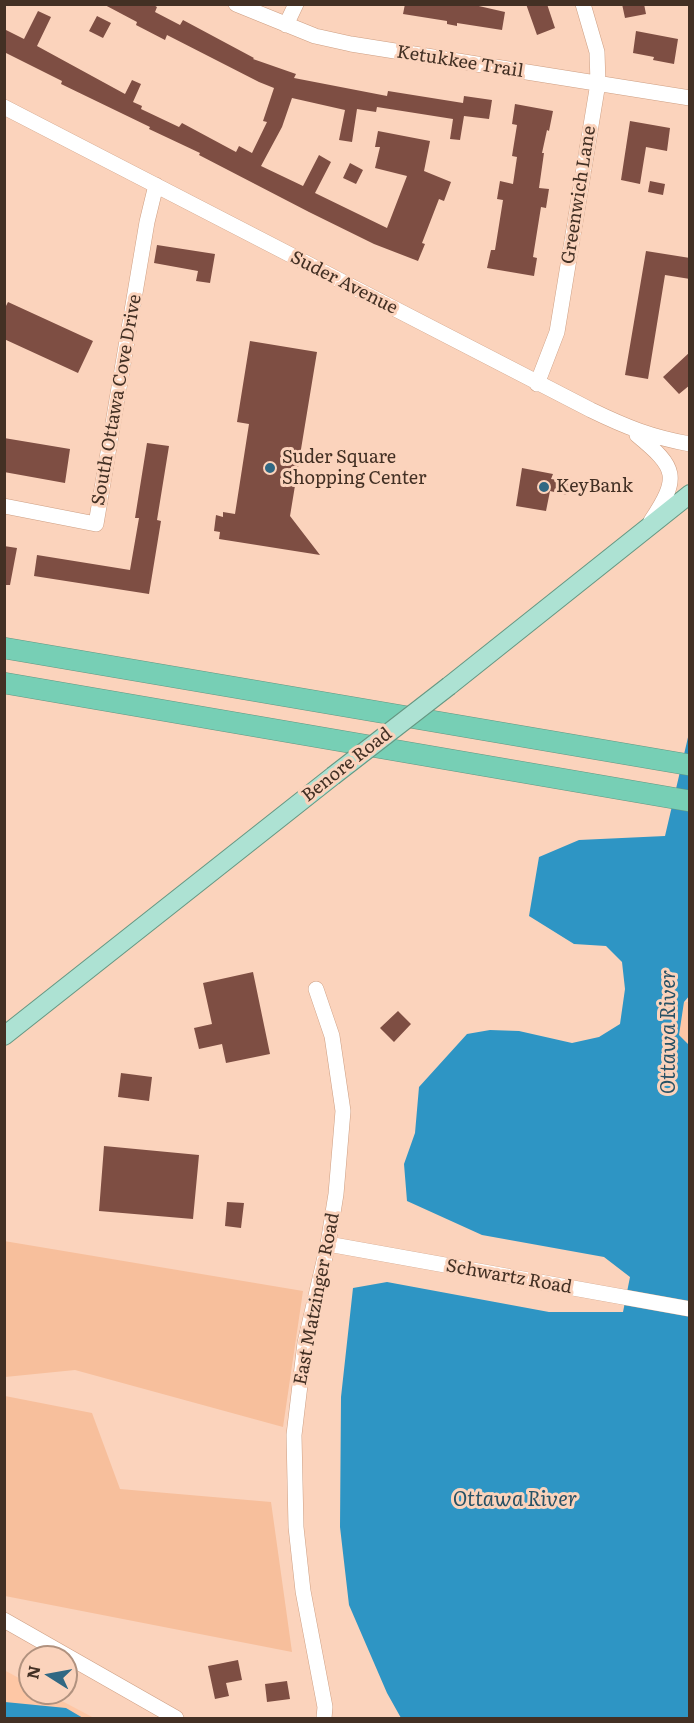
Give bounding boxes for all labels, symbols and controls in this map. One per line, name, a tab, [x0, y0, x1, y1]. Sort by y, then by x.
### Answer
street label: Ketukkee Trail	[395, 41, 525, 83]
street label: Greenwich Lane	[557, 124, 601, 266]
street label: Suder Avenue	[287, 247, 401, 319]
street label: South Ottawa Cove Drive	[88, 293, 146, 507]
place label: Suder Square Shopping Center	[282, 447, 427, 490]
marker: Suder Square Shopping Center	[263, 461, 277, 475]
place label: KeyBank	[556, 476, 633, 498]
marker: KeyBank	[537, 480, 551, 494]
street label: Benore Road	[298, 723, 396, 807]
water label: Ottawa River	[657, 970, 681, 1094]
street label: East Matzinger Road	[290, 1211, 344, 1387]
street label: Schwartz Road	[444, 1255, 574, 1299]
water label: Ottawa River	[453, 1488, 577, 1512]
north arrow	[18, 1645, 78, 1705]
text: N	[19, 1663, 45, 1681]

